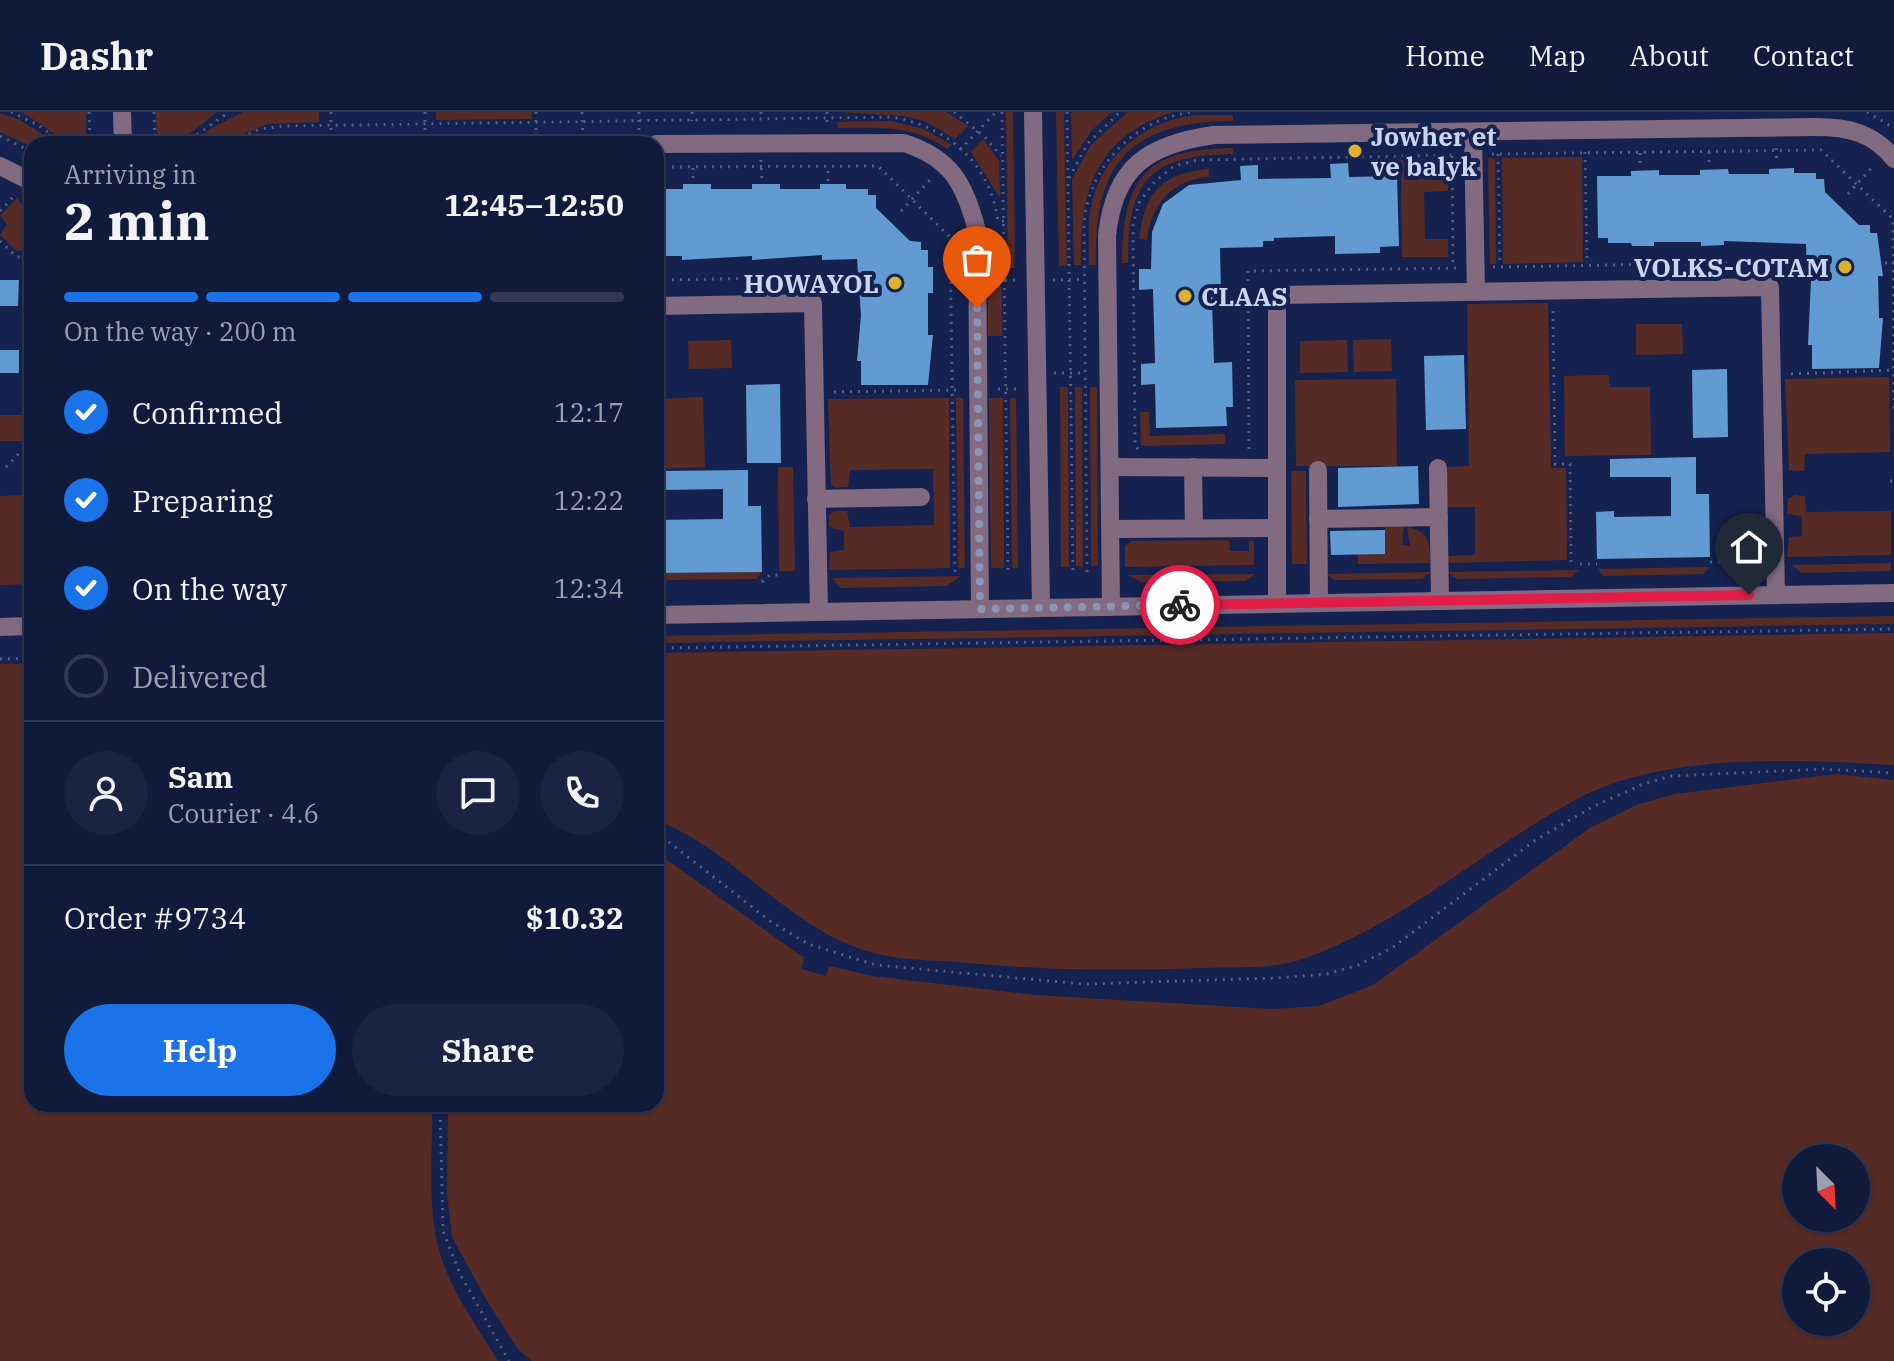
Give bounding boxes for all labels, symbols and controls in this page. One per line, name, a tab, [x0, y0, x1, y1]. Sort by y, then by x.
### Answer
text: Dashr	[40, 31, 153, 80]
text: Home	[1405, 37, 1485, 74]
text: Map	[1529, 37, 1586, 74]
text: About	[1630, 37, 1709, 74]
text: Contact	[1753, 37, 1854, 74]
place label: Jowher et ve balyk	[1371, 119, 1496, 183]
marker: Jowher et ve balyk	[1346, 142, 1364, 160]
text: Arriving in	[64, 157, 197, 191]
text: 12:45–12:50	[444, 185, 624, 224]
text: 2 min	[64, 187, 210, 254]
pin	[943, 226, 1011, 308]
icon: bag	[955, 238, 999, 282]
place label: VOLKS-COTAM	[1634, 250, 1829, 284]
marker: VOLKS-COTAM	[1836, 258, 1854, 276]
place label: HOWAYOL	[743, 266, 879, 300]
marker: HOWAYOL	[886, 274, 904, 292]
place label: CLAAS	[1201, 279, 1288, 313]
marker: CLAAS	[1176, 287, 1194, 305]
text: On the way · 200 m	[64, 314, 297, 348]
icon: check	[64, 390, 108, 434]
text: Confirmed	[132, 393, 283, 432]
text: 12:17	[554, 395, 624, 429]
icon: check	[64, 478, 108, 522]
text: Preparing	[132, 481, 273, 520]
text: 12:22	[554, 483, 624, 517]
pin	[1715, 513, 1783, 595]
icon: home	[1727, 525, 1771, 569]
courier	[1140, 565, 1220, 645]
icon: check	[64, 566, 108, 610]
text: On the way	[132, 569, 287, 608]
text: 12:34	[554, 571, 624, 605]
icon: bike	[1158, 583, 1202, 627]
text: Delivered	[132, 657, 267, 696]
button: person	[64, 751, 148, 835]
button: chat	[436, 751, 520, 835]
button: phone	[540, 751, 624, 835]
text: Sam	[168, 757, 233, 796]
text: Courier · 4.6	[168, 796, 319, 830]
text: Order #9734	[64, 898, 246, 937]
text: $10.32	[526, 898, 624, 937]
button: Help	[64, 1004, 336, 1096]
button: Share	[352, 1004, 624, 1096]
north arrow	[1782, 1144, 1870, 1232]
map controls	[1782, 1144, 1870, 1336]
button: locate	[1782, 1248, 1870, 1336]

